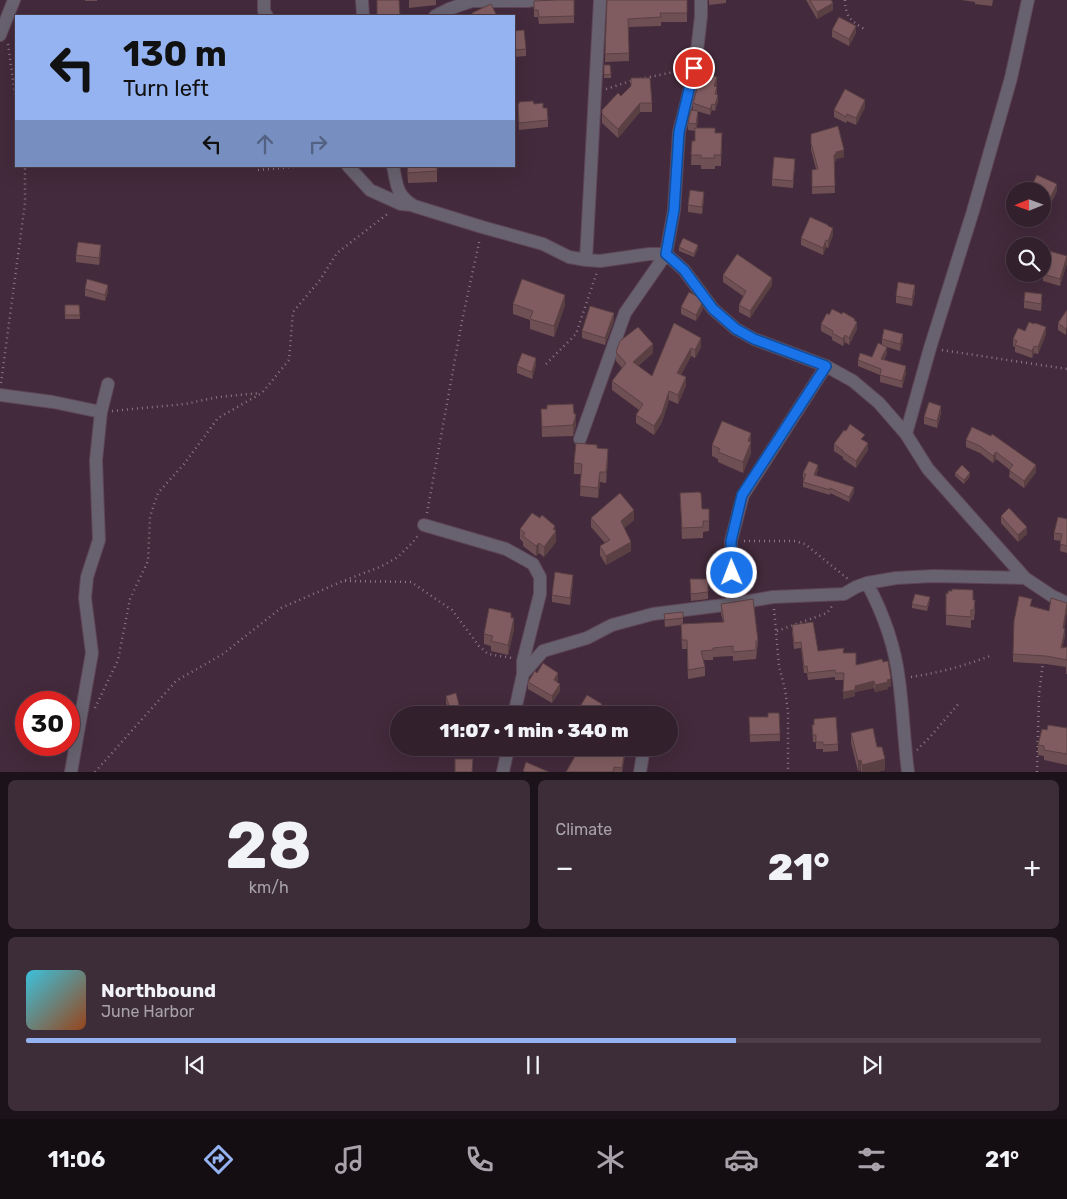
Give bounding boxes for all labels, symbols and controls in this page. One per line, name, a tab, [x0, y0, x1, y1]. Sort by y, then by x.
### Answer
text: 130 m	[123, 33, 227, 75]
icon: left	[40, 35, 105, 100]
pin	[673, 47, 715, 89]
icon: arrive	[680, 54, 708, 82]
text: Turn left	[123, 75, 209, 102]
icon: left	[198, 130, 226, 158]
icon: ahead	[251, 130, 279, 158]
icon: right	[304, 130, 332, 158]
north arrow	[1006, 182, 1051, 228]
map controls	[1006, 182, 1051, 282]
button: search	[1006, 237, 1051, 282]
position arrow	[705, 546, 757, 598]
speed limit sign: 30	[15, 691, 80, 756]
text: 11:07 · 1 min · 340 m	[439, 719, 629, 742]
text: 28	[226, 807, 312, 884]
text: Climate	[556, 820, 612, 839]
text: 21°	[768, 844, 829, 890]
text: −	[556, 851, 574, 884]
text: +	[1024, 851, 1041, 884]
text: km/h	[249, 878, 289, 897]
text: Northbound	[101, 979, 216, 1002]
text: June Harbor	[101, 1002, 194, 1021]
icon: previous	[181, 1051, 209, 1079]
icon: pause	[519, 1051, 547, 1079]
icon: next	[858, 1051, 886, 1079]
icon: directions	[201, 1142, 236, 1177]
icon: music	[332, 1142, 367, 1177]
icon: phone	[462, 1142, 497, 1177]
icon: climate	[593, 1142, 628, 1177]
icon: car	[724, 1142, 759, 1177]
icon: filters	[854, 1142, 889, 1177]
text: 11:06	[48, 1146, 105, 1173]
text: 21°	[985, 1146, 1019, 1173]

